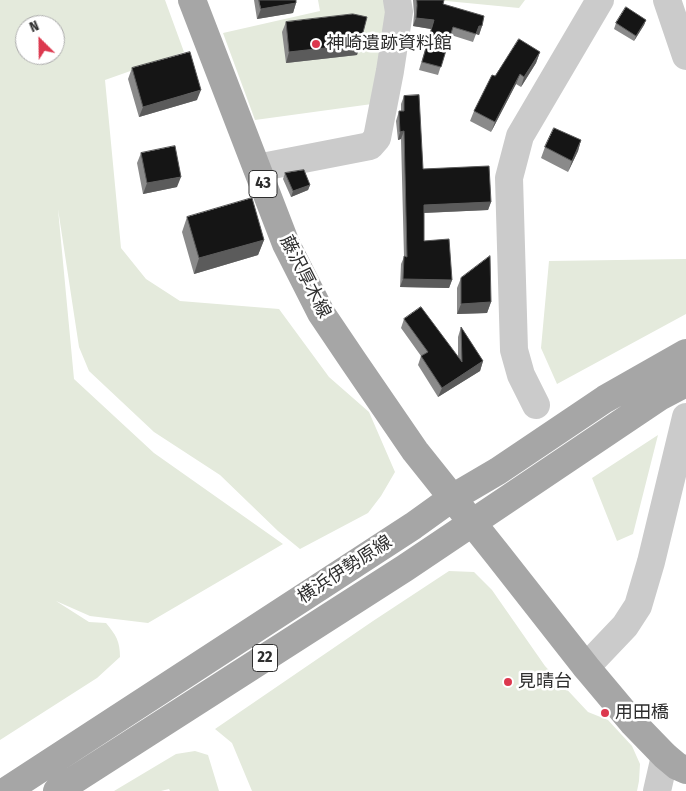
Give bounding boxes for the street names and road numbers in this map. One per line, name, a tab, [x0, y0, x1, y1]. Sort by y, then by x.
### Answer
road number: 43	[249, 170, 277, 198]
street label: 藤沢厚木線	[275, 232, 335, 322]
street label: 横浜伊勢原線	[294, 532, 396, 608]
road number: 22	[252, 644, 278, 671]

